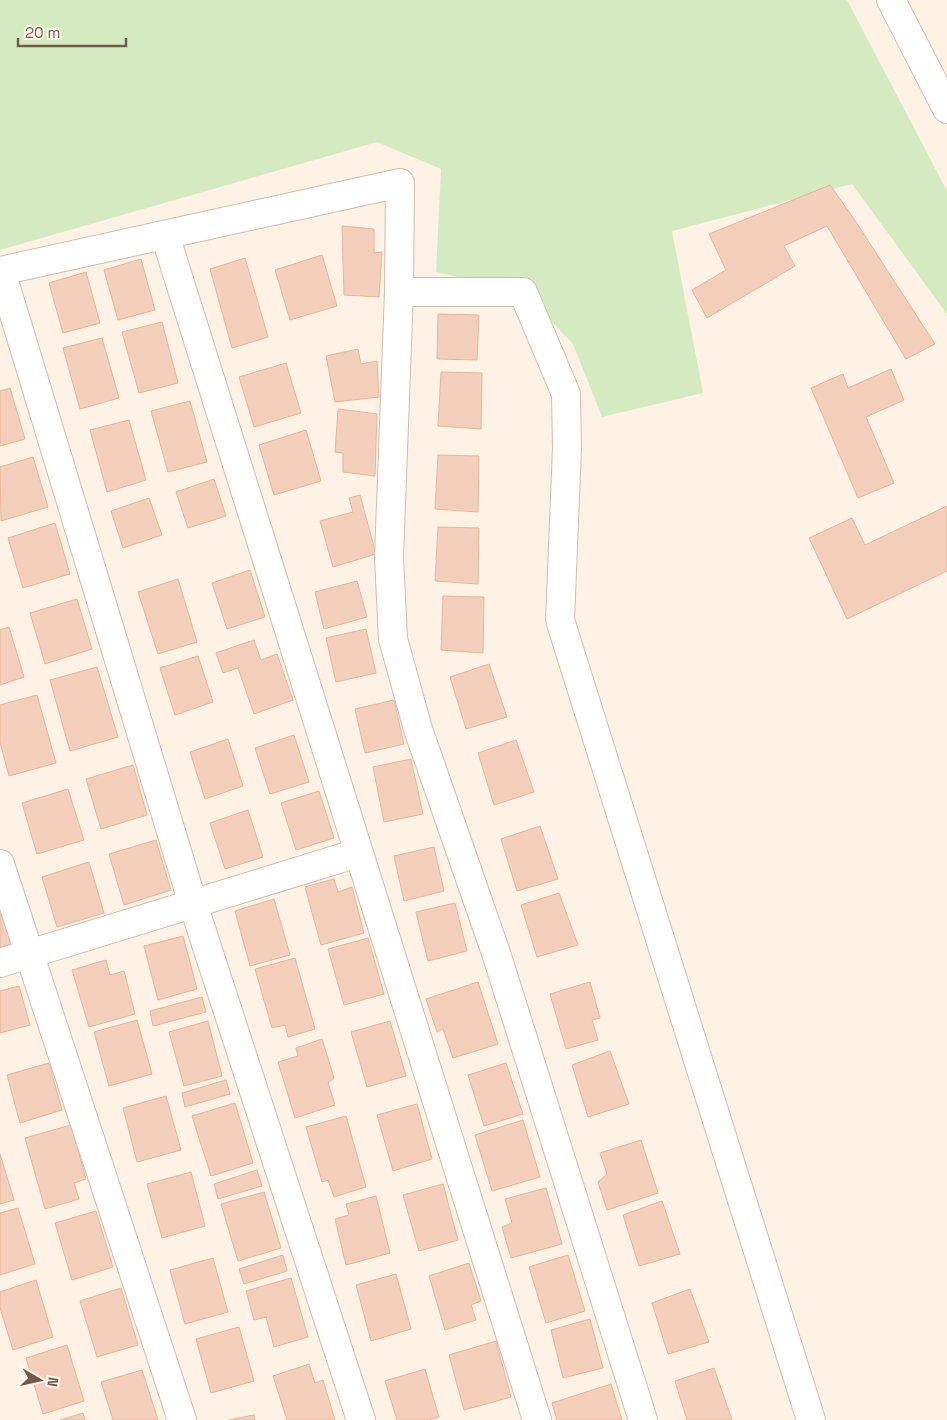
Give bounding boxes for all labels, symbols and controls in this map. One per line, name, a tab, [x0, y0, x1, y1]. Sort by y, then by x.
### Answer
scale bar	[18, 15, 125, 47]
text: 20 m	[25, 23, 60, 42]
north arrow	[15, 1355, 65, 1405]
text: N	[43, 1376, 62, 1388]

